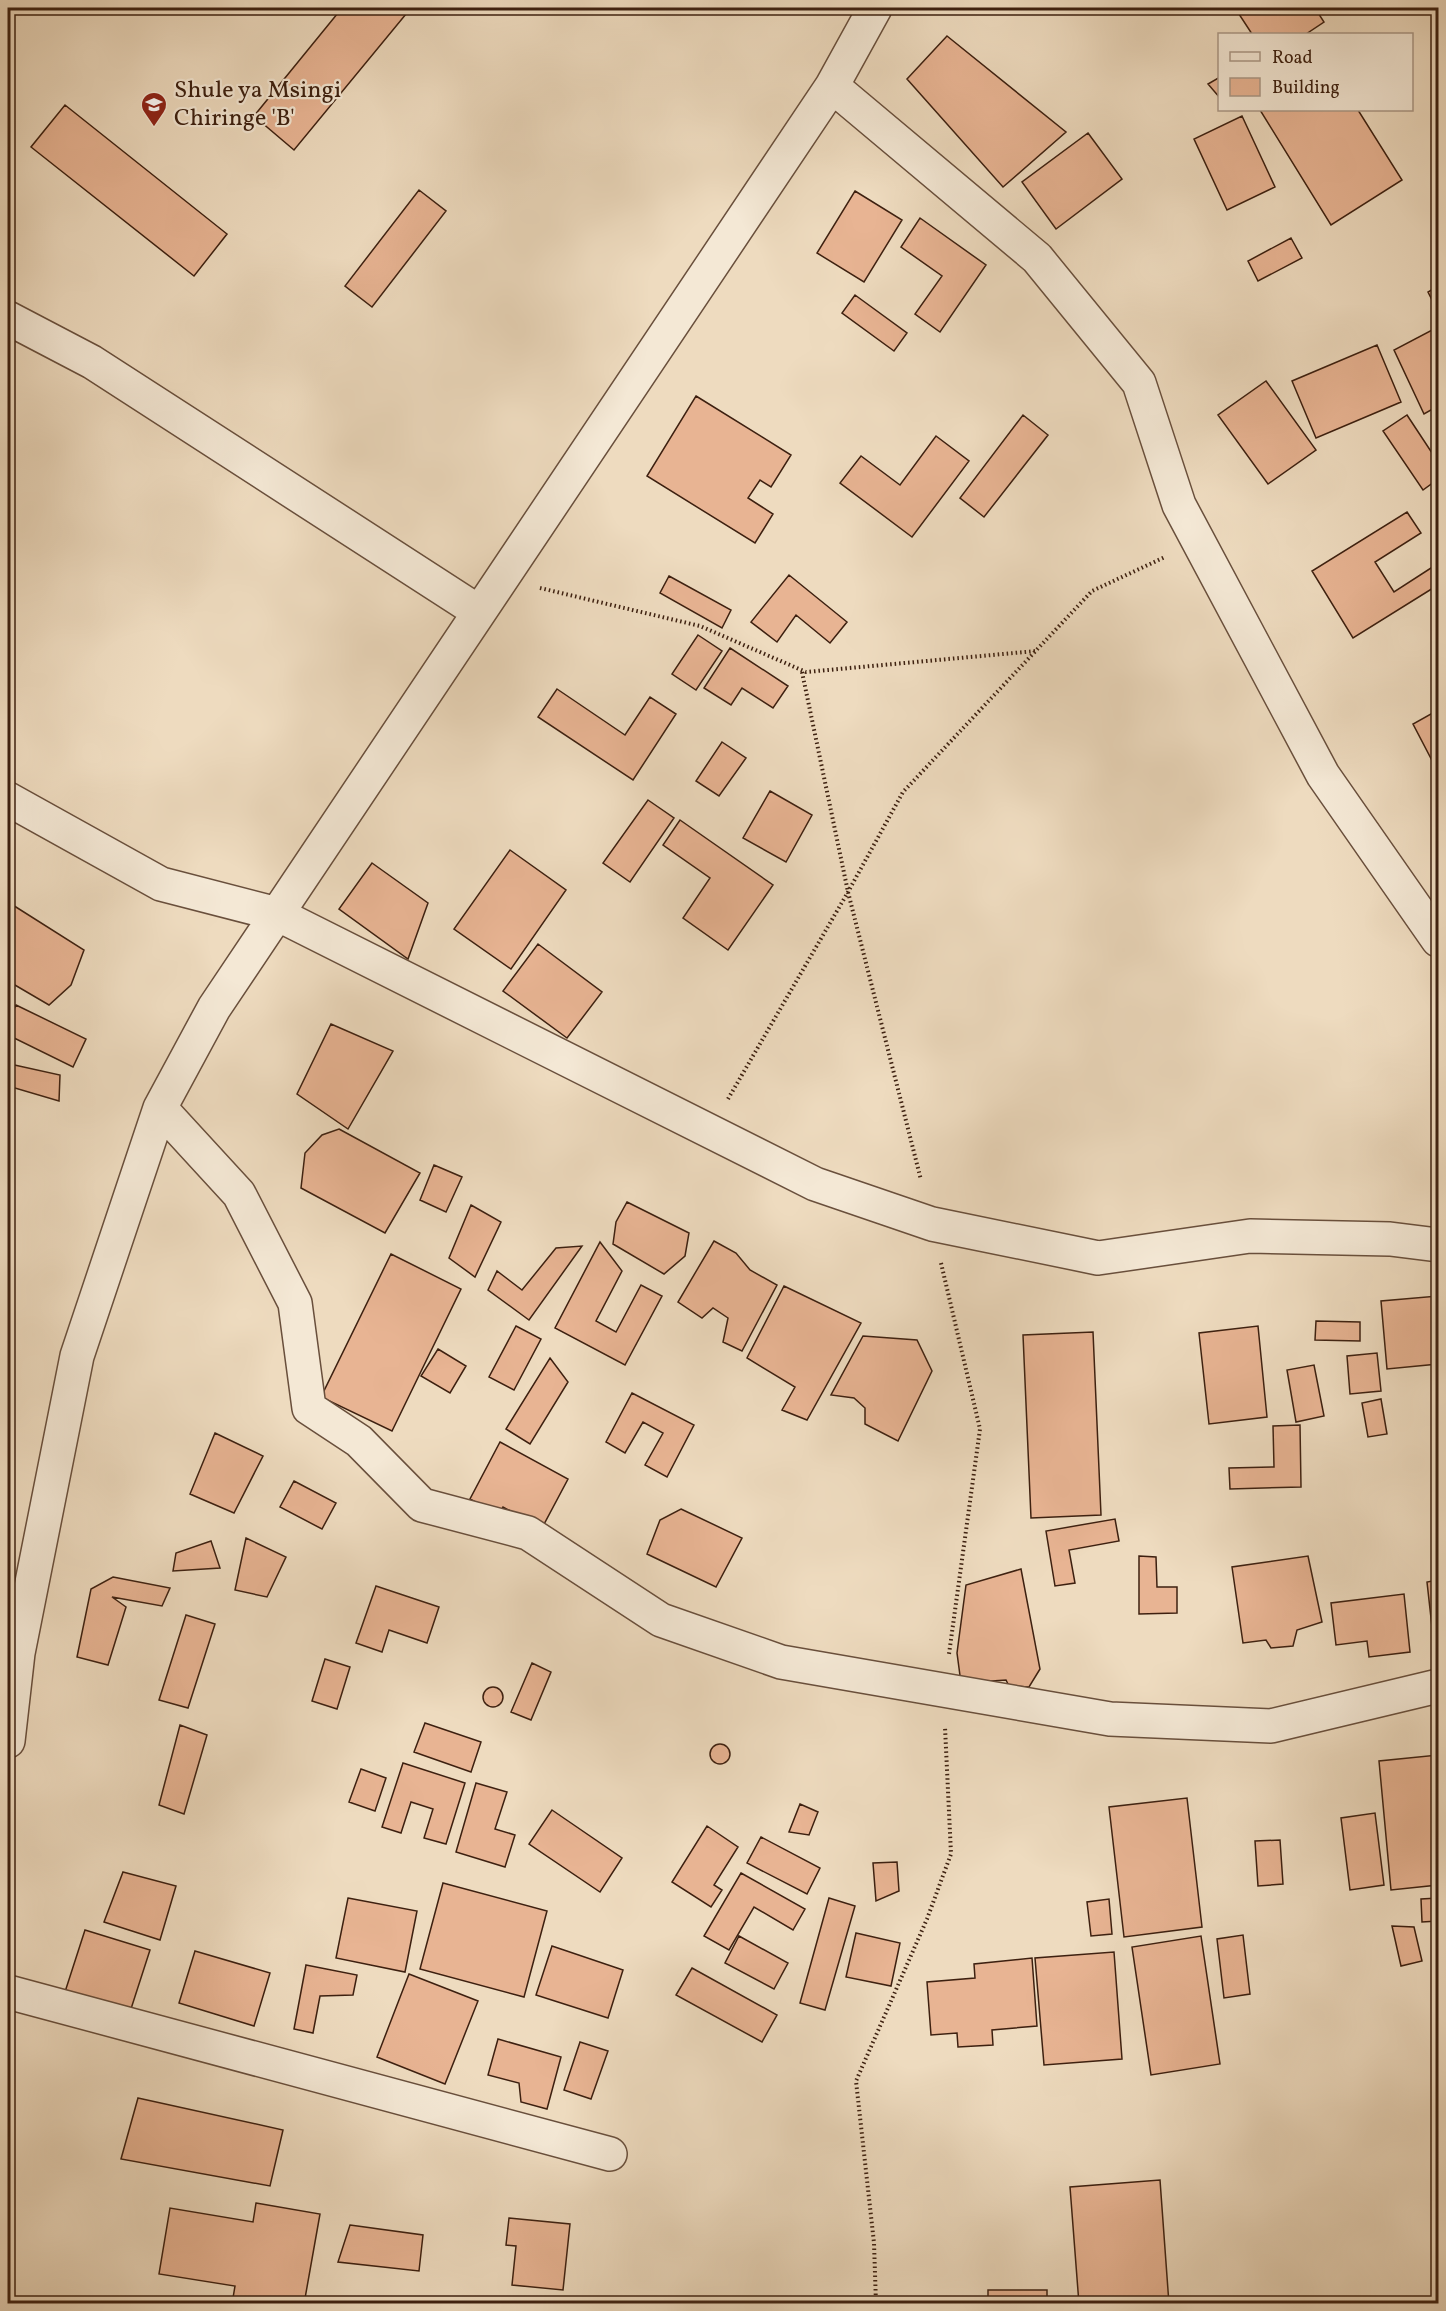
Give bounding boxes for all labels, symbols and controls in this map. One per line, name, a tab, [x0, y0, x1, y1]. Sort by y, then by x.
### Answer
legend	[1218, 33, 1413, 111]
text: Road	[1272, 46, 1313, 71]
place label: Shule ya Msingi Chiringe 'B'	[174, 74, 341, 136]
text: Building	[1272, 76, 1340, 101]
school or university icon: Shule ya Msingi Chiringe 'B'	[139, 90, 169, 128]

